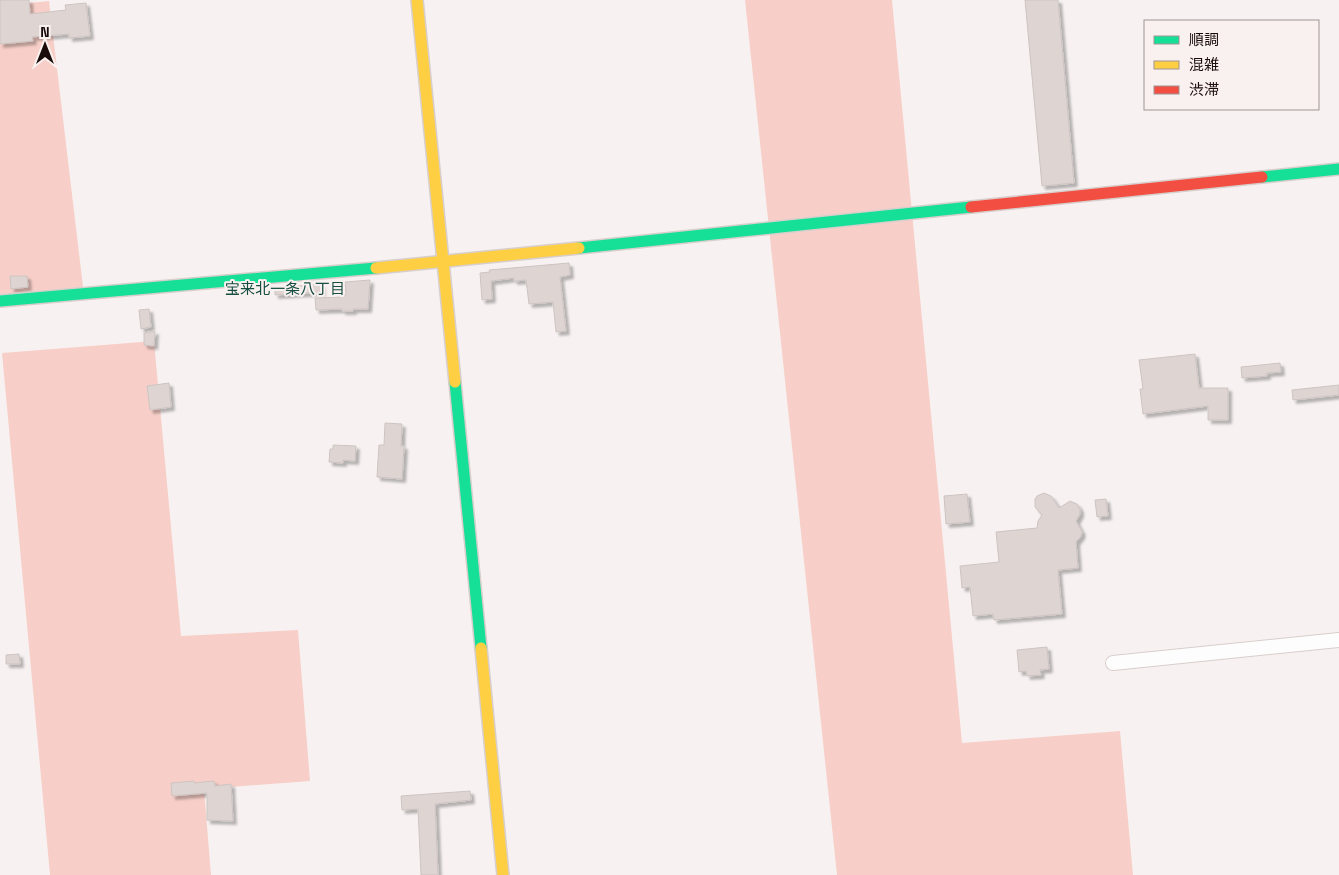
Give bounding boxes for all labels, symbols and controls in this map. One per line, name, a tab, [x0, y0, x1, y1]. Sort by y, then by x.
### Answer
north arrow	[20, 20, 70, 70]
legend	[1144, 20, 1319, 110]
text: N	[40, 23, 50, 41]
text: 順調	[1189, 30, 1219, 49]
text: 混雑	[1189, 55, 1219, 74]
text: 渋滞	[1189, 80, 1219, 99]
district label: 宝来北一条八丁目	[225, 279, 345, 298]

